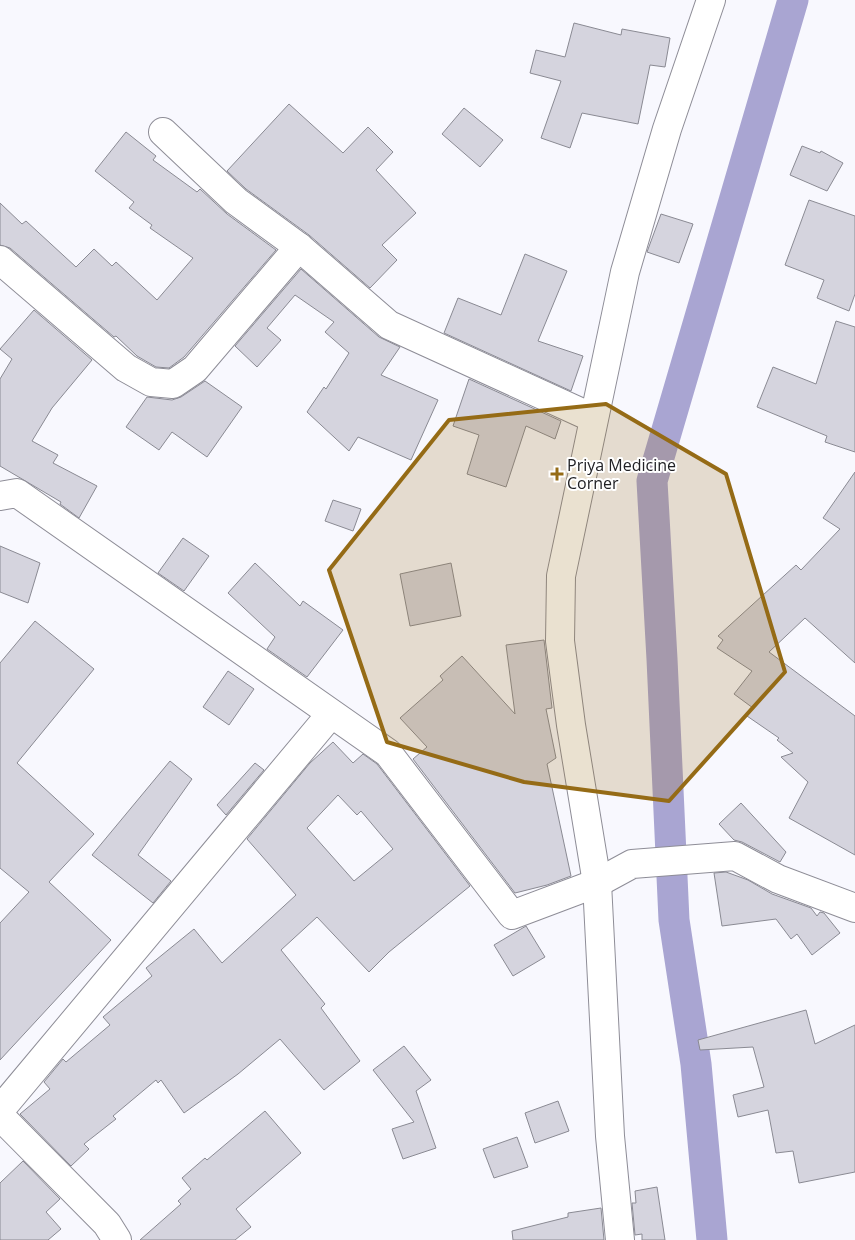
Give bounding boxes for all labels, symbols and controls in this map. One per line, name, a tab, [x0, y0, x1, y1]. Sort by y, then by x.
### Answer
place label: Priya Medicine Corner	[567, 454, 676, 494]
marker: Priya Medicine Corner	[551, 468, 563, 480]

